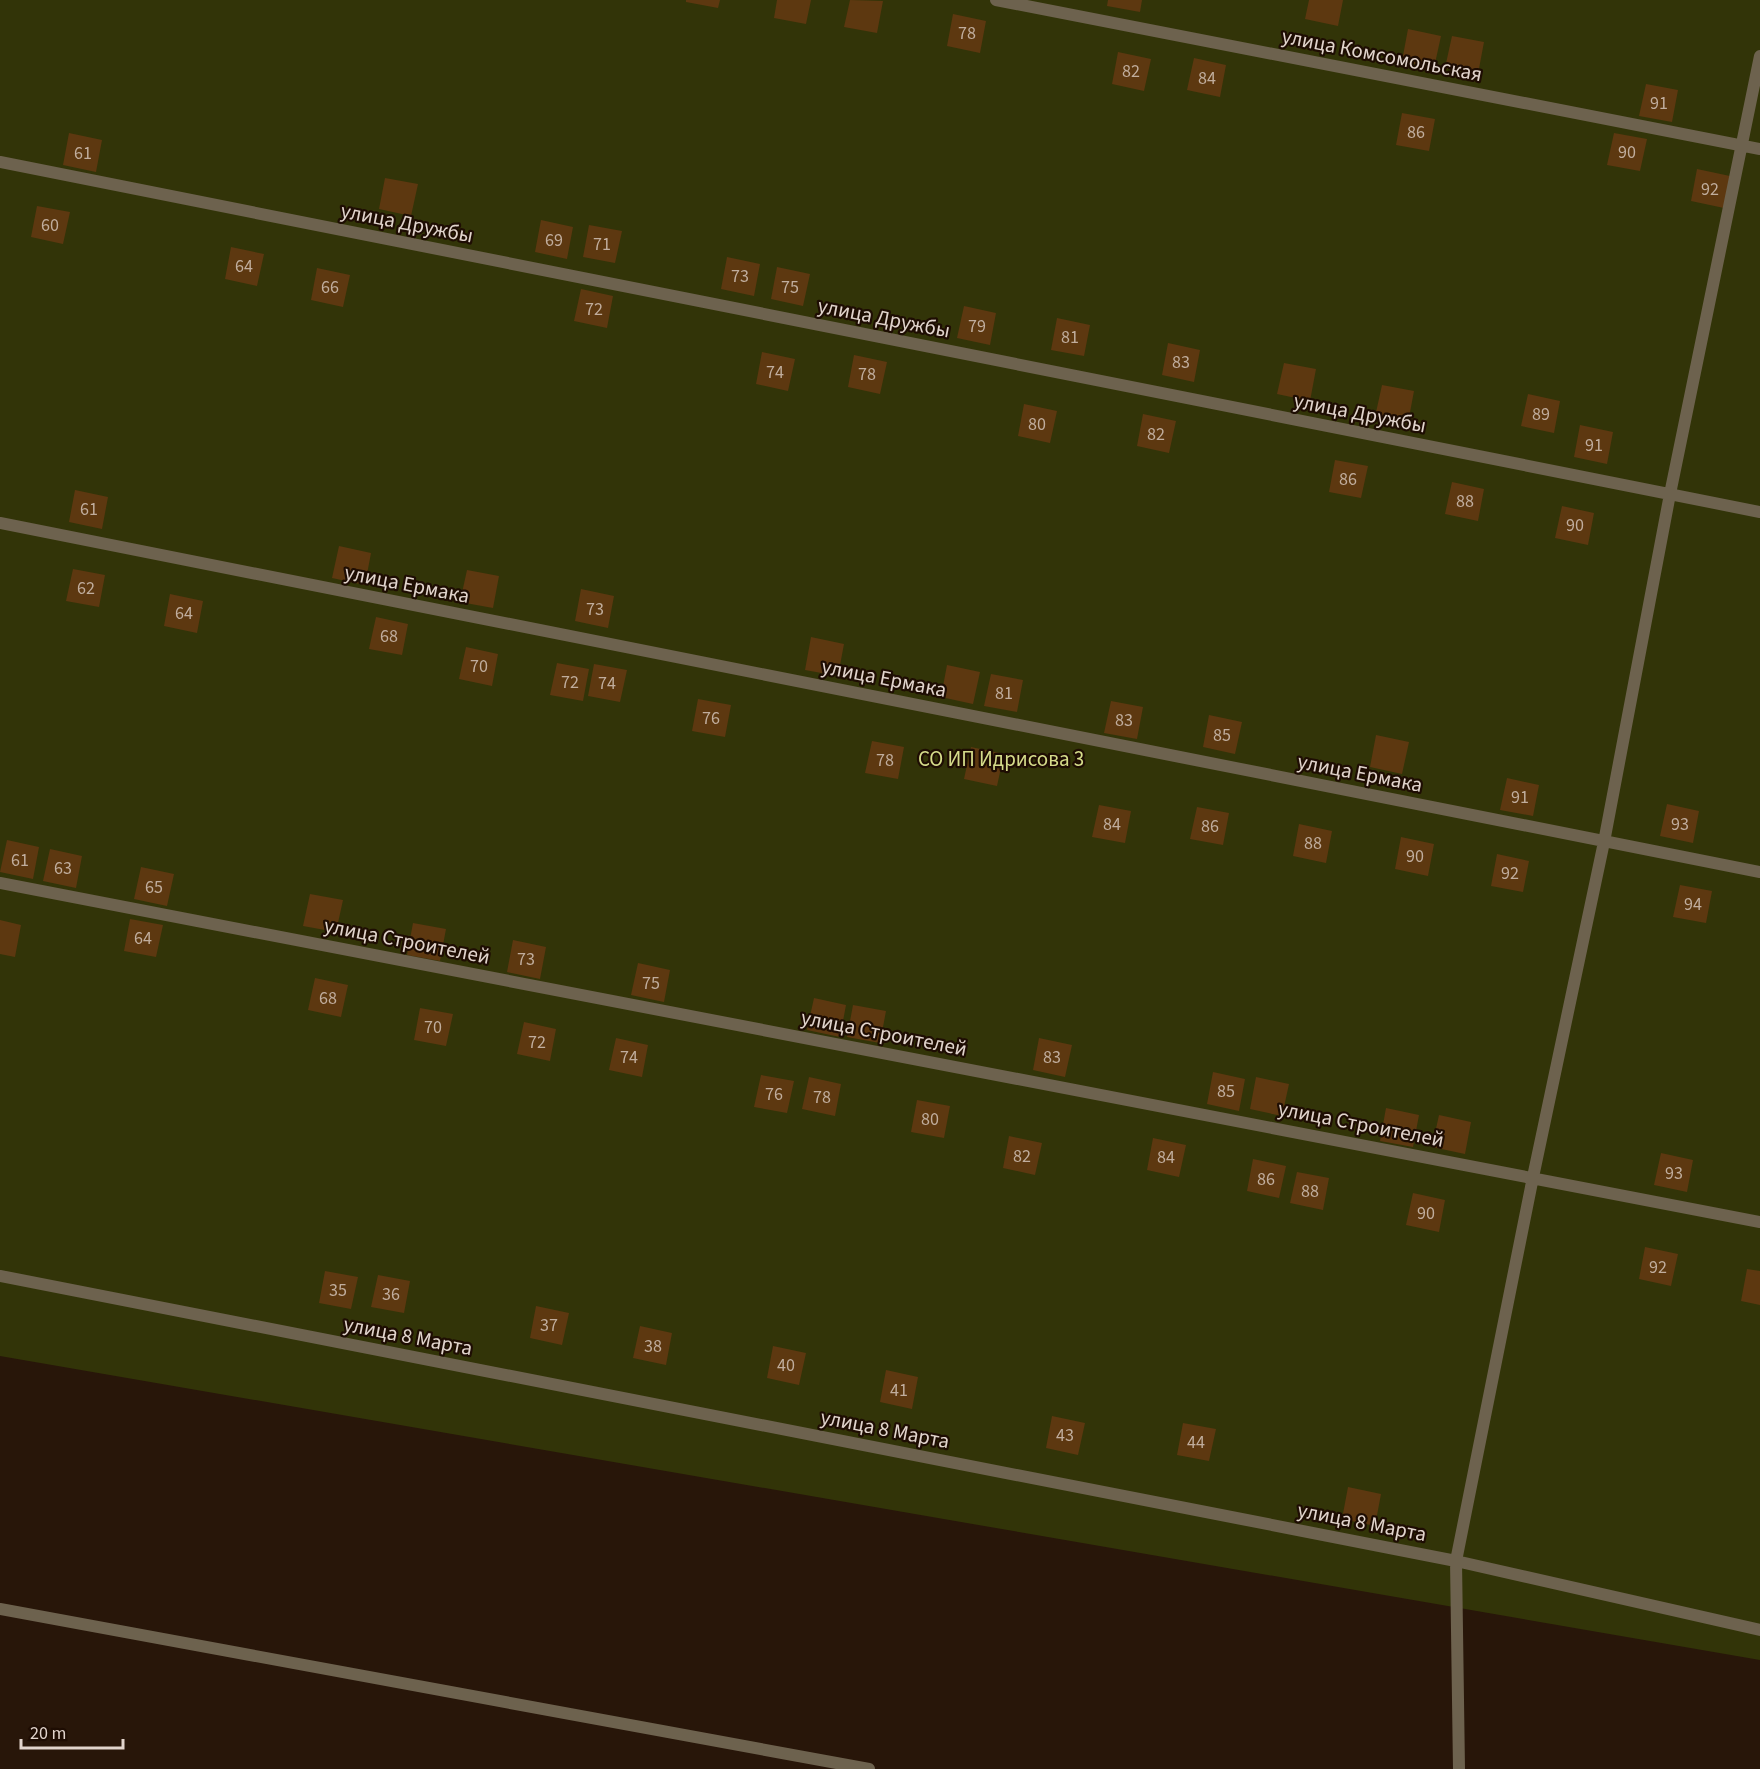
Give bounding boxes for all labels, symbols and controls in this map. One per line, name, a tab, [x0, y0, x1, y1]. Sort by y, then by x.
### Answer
house number: 78	[958, 21, 976, 46]
street label: улица Комсомольская	[1279, 21, 1485, 89]
house number: 82	[1122, 59, 1140, 84]
house number: 84	[1198, 66, 1216, 91]
house number: 91	[1650, 91, 1668, 116]
house number: 86	[1407, 120, 1425, 145]
house number: 90	[1618, 140, 1636, 165]
house number: 61	[74, 141, 92, 166]
house number: 92	[1701, 177, 1719, 202]
street label: улица Дружбы	[338, 195, 476, 251]
house number: 60	[41, 213, 59, 238]
house number: 69	[545, 228, 563, 253]
house number: 71	[593, 232, 611, 257]
house number: 64	[235, 254, 253, 279]
house number: 73	[731, 264, 749, 289]
house number: 66	[321, 275, 339, 300]
house number: 75	[781, 275, 799, 300]
street label: улица Дружбы	[815, 290, 953, 346]
house number: 72	[585, 297, 603, 322]
house number: 79	[968, 314, 986, 339]
house number: 81	[1061, 325, 1079, 350]
house number: 83	[1172, 350, 1190, 375]
house number: 74	[766, 360, 784, 385]
house number: 78	[858, 362, 876, 387]
street label: улица Дружбы	[1291, 385, 1429, 441]
house number: 89	[1532, 402, 1550, 427]
house number: 80	[1028, 412, 1046, 437]
house number: 82	[1147, 422, 1165, 447]
house number: 91	[1585, 433, 1603, 458]
house number: 86	[1339, 467, 1357, 492]
house number: 88	[1456, 489, 1474, 514]
house number: 61	[80, 497, 98, 522]
house number: 90	[1566, 513, 1584, 538]
street label: улица Ермака	[342, 557, 472, 611]
house number: 62	[77, 576, 95, 601]
house number: 73	[586, 597, 604, 622]
house number: 64	[175, 601, 193, 626]
house number: 68	[380, 624, 398, 649]
street label: улица Ермака	[819, 651, 949, 705]
house number: 70	[470, 654, 488, 679]
house number: 72	[561, 670, 579, 695]
house number: 74	[598, 671, 616, 696]
house number: 81	[995, 681, 1013, 706]
house number: 76	[702, 706, 720, 731]
house number: 83	[1115, 708, 1133, 733]
house number: 85	[1213, 723, 1231, 748]
park label: СО ИП Идрисова 3	[918, 744, 1084, 774]
street label: улица Ермака	[1295, 746, 1425, 800]
house number: 78	[876, 748, 894, 773]
house number: 91	[1511, 785, 1529, 810]
house number: 84	[1103, 812, 1121, 837]
house number: 93	[1671, 812, 1689, 837]
house number: 86	[1201, 814, 1219, 839]
house number: 88	[1304, 831, 1322, 856]
house number: 90	[1406, 844, 1424, 869]
house number: 61	[11, 848, 29, 873]
house number: 63	[54, 856, 72, 881]
house number: 92	[1501, 861, 1519, 886]
house number: 65	[145, 875, 163, 900]
house number: 94	[1684, 892, 1702, 917]
street label: улица Строителей	[321, 910, 493, 972]
house number: 64	[134, 926, 152, 951]
house number: 73	[517, 947, 535, 972]
house number: 75	[642, 971, 660, 996]
house number: 68	[319, 986, 337, 1011]
street label: улица Строителей	[798, 1002, 970, 1064]
house number: 70	[424, 1015, 442, 1040]
house number: 72	[528, 1030, 546, 1055]
house number: 74	[620, 1045, 638, 1070]
house number: 83	[1043, 1045, 1061, 1070]
house number: 85	[1217, 1079, 1235, 1104]
house number: 76	[765, 1082, 783, 1107]
house number: 78	[813, 1085, 831, 1110]
street label: улица Строителей	[1275, 1093, 1447, 1155]
house number: 80	[921, 1107, 939, 1132]
house number: 82	[1013, 1144, 1031, 1169]
house number: 84	[1157, 1145, 1175, 1170]
house number: 93	[1665, 1161, 1683, 1186]
house number: 86	[1257, 1167, 1275, 1192]
house number: 88	[1301, 1179, 1319, 1204]
house number: 90	[1417, 1201, 1435, 1226]
house number: 92	[1649, 1255, 1667, 1280]
house number: 35	[329, 1278, 347, 1303]
house number: 36	[382, 1282, 400, 1307]
street label: улица 8 Марта	[341, 1309, 475, 1363]
house number: 37	[540, 1313, 558, 1338]
house number: 38	[644, 1334, 662, 1359]
house number: 40	[777, 1353, 795, 1378]
house number: 41	[890, 1378, 908, 1403]
street label: улица 8 Марта	[818, 1402, 952, 1456]
house number: 43	[1056, 1423, 1074, 1448]
house number: 44	[1187, 1430, 1205, 1455]
street label: улица 8 Марта	[1295, 1495, 1429, 1549]
scale bar	[21, 1712, 123, 1750]
text: 20 m	[30, 1721, 66, 1746]

